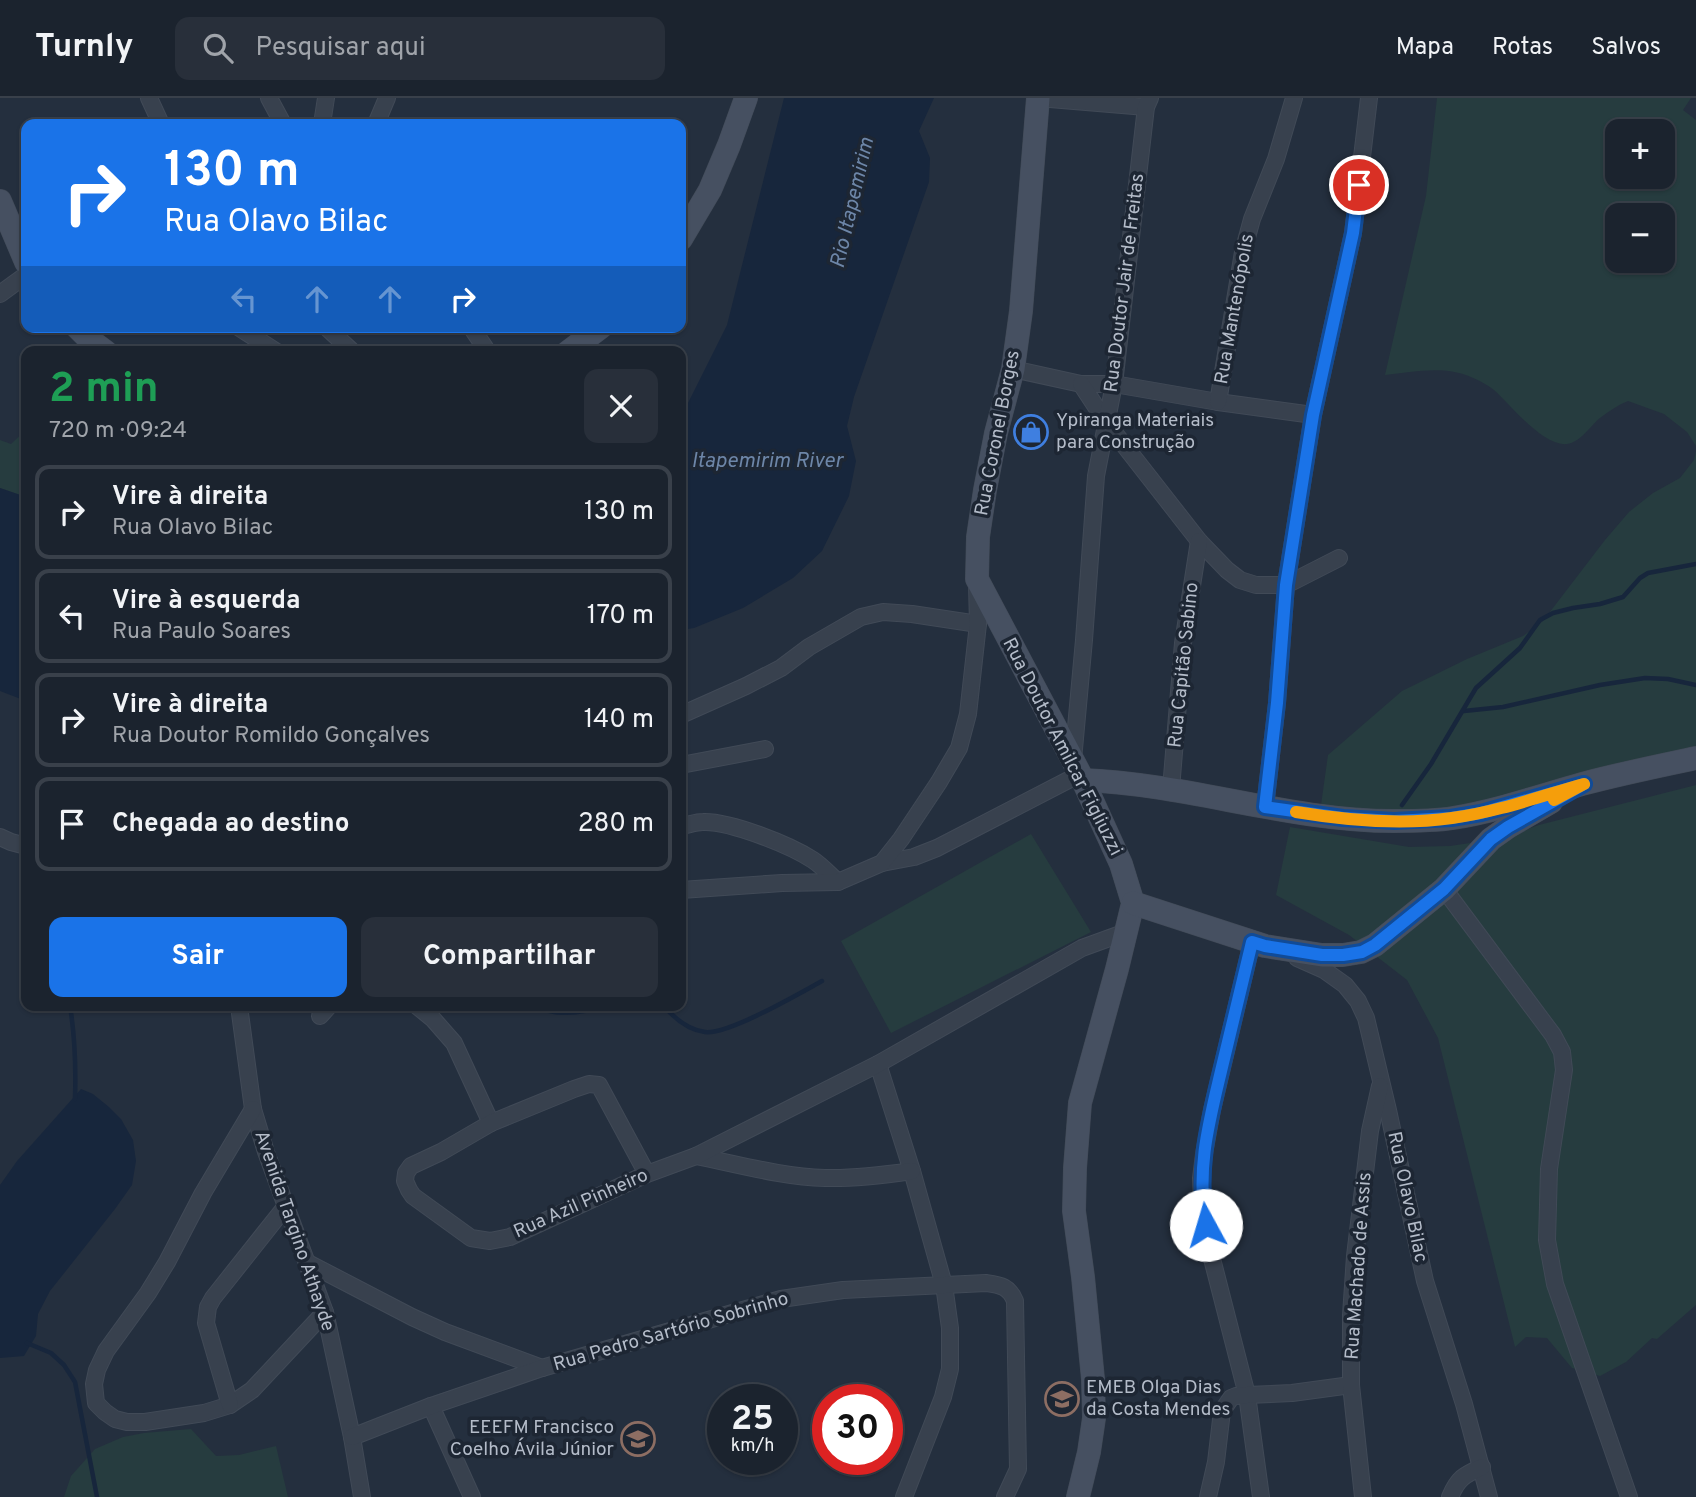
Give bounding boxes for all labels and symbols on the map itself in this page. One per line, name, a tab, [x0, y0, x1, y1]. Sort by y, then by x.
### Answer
water label: Rio Itapemirim	[825, 134, 881, 271]
pin	[1329, 155, 1389, 215]
street label: Rua Doutor Jair de Freitas	[1100, 172, 1150, 394]
street label: Rua Mantenópolis	[1210, 232, 1260, 386]
street label: Rua Coronel Borges	[970, 348, 1026, 518]
place label: Ypiranga Materiais para Construção	[1056, 409, 1214, 455]
shop icon: Ypiranga Materiais para Construção	[1012, 413, 1050, 451]
water label: Itapemirim River	[691, 448, 845, 475]
street label: Rua Capitão Sabino	[1163, 581, 1205, 749]
street label: Rua Doutor Amilcar Figliuzzi	[997, 634, 1127, 860]
street label: Avenida Targino Athayde	[248, 1127, 340, 1335]
street label: Rua Olavo Bilac	[1381, 1129, 1433, 1265]
street label: Rua Azil Pinheiro	[510, 1164, 652, 1244]
street label: Rua Machado de Assis	[1340, 1171, 1378, 1361]
position arrow	[1169, 1188, 1243, 1262]
street label: Rua Pedro Sartório Sobrinho	[551, 1287, 791, 1377]
place label: EMEB Olga Dias da Costa Mendes	[1086, 1376, 1230, 1422]
school or university icon: EMEB Olga Dias da Costa Mendes	[1043, 1380, 1081, 1418]
speed limit sign: 30	[812, 1384, 903, 1475]
place label: EEEFM Francisco Coelho Ávila Júnior	[450, 1416, 615, 1462]
school or university icon: EEEFM Francisco Coelho Ávila Júnior	[619, 1420, 657, 1458]

